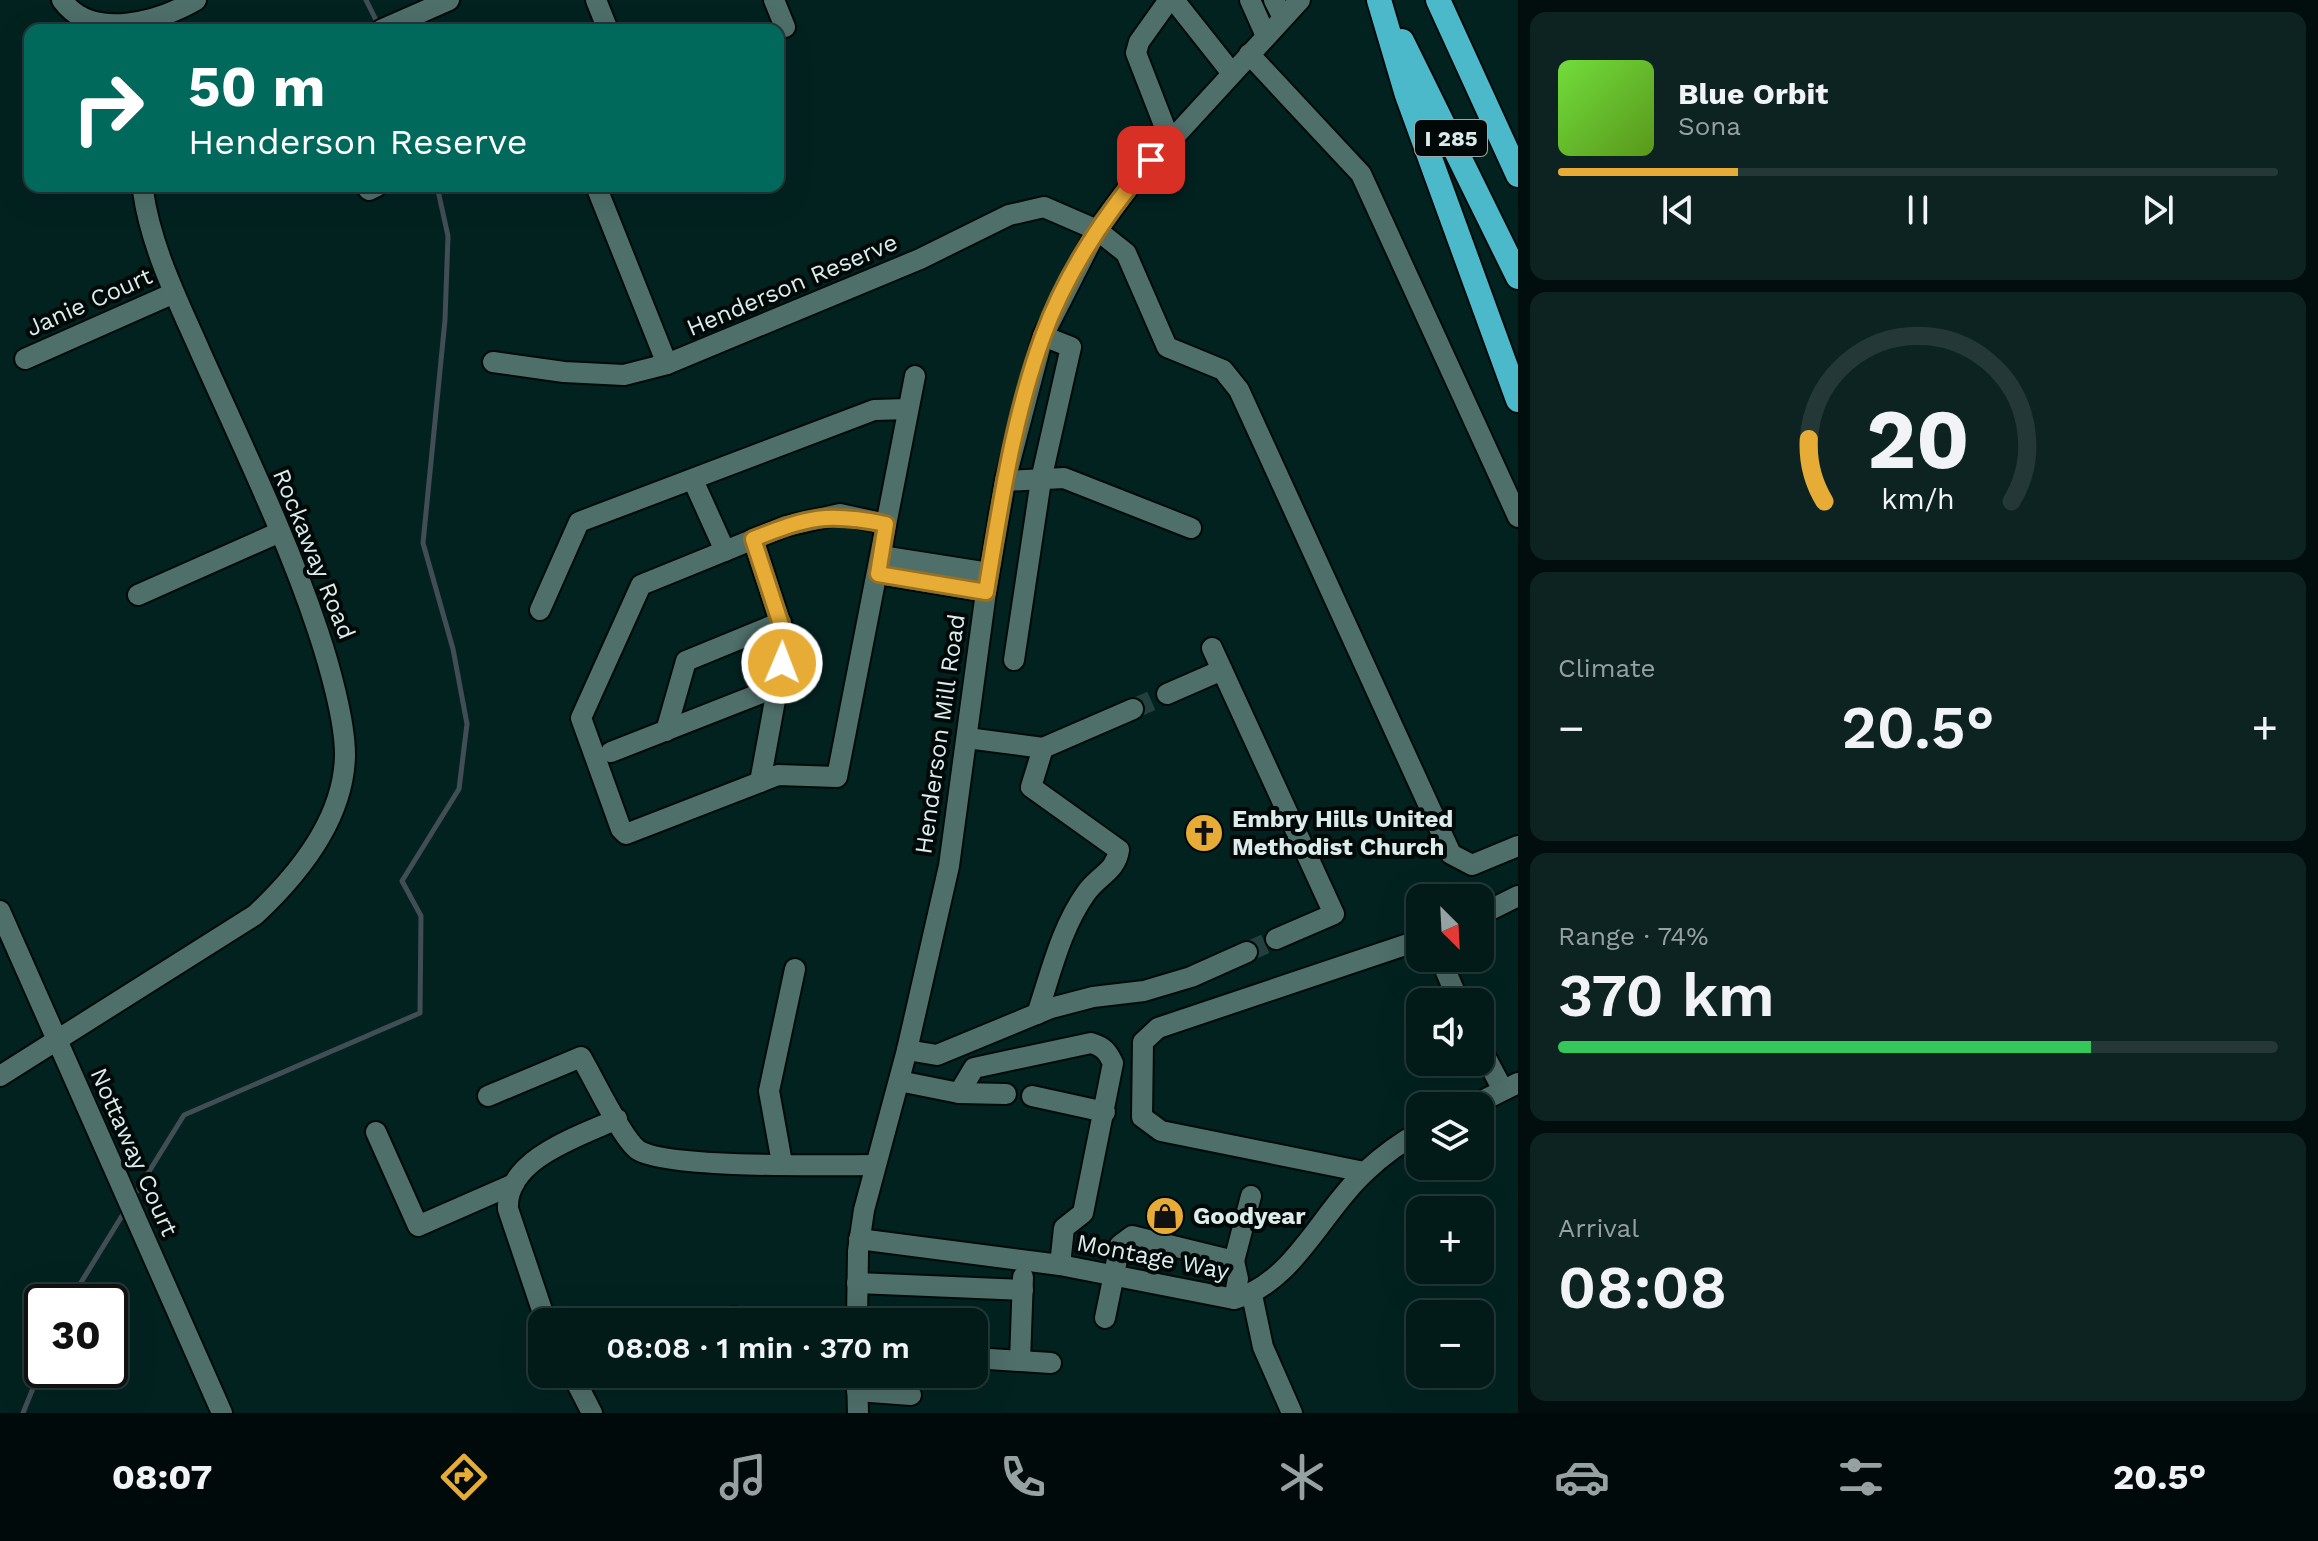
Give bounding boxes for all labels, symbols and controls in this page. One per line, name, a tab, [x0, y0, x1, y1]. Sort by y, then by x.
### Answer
text: 50 m	[188, 54, 325, 120]
icon: right	[56, 56, 160, 160]
text: Blue Orbit	[1678, 76, 1828, 111]
text: Sona	[1678, 111, 1741, 141]
road number: I 285	[1415, 120, 1487, 156]
text: Henderson Reserve	[188, 121, 528, 163]
pin	[1117, 126, 1185, 194]
icon: arrive	[1129, 138, 1173, 182]
icon: previous	[1656, 188, 1700, 232]
icon: pause	[1896, 188, 1940, 232]
icon: next	[2136, 188, 2180, 232]
street label: Henderson Reserve	[682, 228, 902, 342]
street label: Janie Court	[22, 262, 156, 342]
text: 20	[1866, 391, 1970, 488]
street label: Rockaway Road	[267, 465, 361, 643]
text: km/h	[1881, 482, 1955, 516]
street label: Henderson Mill Road	[909, 612, 971, 856]
position arrow	[740, 621, 824, 705]
text: Climate	[1558, 653, 1656, 683]
text: 20.5°	[1841, 692, 1995, 763]
text: −	[1558, 702, 1585, 754]
text: +	[2251, 702, 2278, 754]
place label: Embry Hills United Methodist Church	[1232, 805, 1453, 861]
church icon: Embry Hills United Methodist Church	[1183, 812, 1225, 854]
north arrow	[1406, 884, 1494, 972]
map controls	[1406, 884, 1494, 1388]
text: Range · 74%	[1558, 921, 1709, 951]
text: 370 km	[1558, 960, 1775, 1031]
button: sound	[1406, 988, 1494, 1076]
street label: Nottaway Court	[84, 1064, 184, 1240]
button: layers	[1406, 1092, 1494, 1180]
shop icon: Goodyear	[1144, 1195, 1186, 1237]
button: +	[1406, 1196, 1494, 1284]
place label: Goodyear	[1193, 1202, 1306, 1230]
text: Arrival	[1558, 1213, 1639, 1243]
street label: Montage Way	[1074, 1229, 1232, 1286]
text: 08:08	[1558, 1252, 1727, 1323]
speed limit sign: 30	[24, 1284, 128, 1388]
button: −	[1406, 1300, 1494, 1388]
text: 08:08 · 1 min · 370 m	[606, 1330, 910, 1365]
icon: directions	[436, 1449, 492, 1505]
icon: music	[715, 1449, 771, 1505]
icon: phone	[995, 1449, 1051, 1505]
icon: climate	[1274, 1449, 1330, 1505]
icon: car	[1554, 1449, 1610, 1505]
icon: filters	[1833, 1449, 1889, 1505]
text: 08:07	[112, 1456, 212, 1498]
text: 20.5°	[2113, 1456, 2206, 1498]

